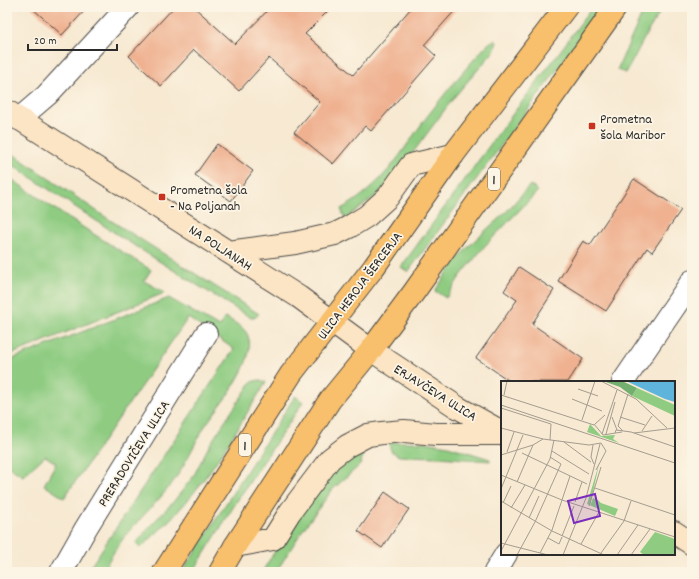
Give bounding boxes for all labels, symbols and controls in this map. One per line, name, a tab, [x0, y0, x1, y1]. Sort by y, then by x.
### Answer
scale bar	[28, 26, 117, 52]
text: 20 m	[34, 33, 57, 50]
place label: Prometna šola Maribor	[600, 110, 666, 146]
marker: Prometna šola Maribor	[587, 121, 597, 131]
road number: 1	[488, 168, 500, 190]
place label: Prometna šola - Na Poljanah	[170, 181, 248, 217]
marker: Prometna šola - Na Poljanah	[157, 192, 167, 202]
street label: NA POLJANAH	[184, 221, 256, 277]
street label: ULICA HEROJA ŠERCERJA	[313, 228, 408, 344]
street label: ERJAVČEVA ULICA	[389, 360, 481, 428]
inset map	[501, 381, 675, 555]
street label: PRERADOVIČEVA ULICA	[94, 396, 176, 511]
road number: 1	[239, 434, 251, 456]

